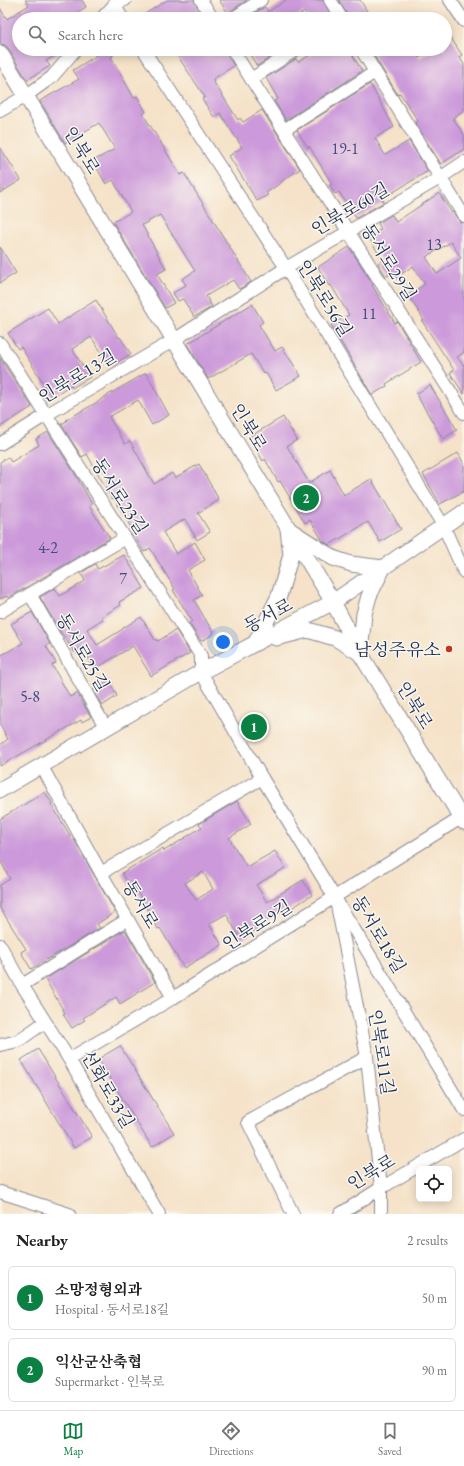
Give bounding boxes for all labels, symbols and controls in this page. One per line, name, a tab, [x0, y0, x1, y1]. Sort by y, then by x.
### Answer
search box	[12, 12, 452, 56]
icon: search	[26, 23, 48, 45]
text: Search here	[58, 25, 123, 44]
street label: 인북로	[59, 122, 105, 178]
house number: 19-1	[331, 138, 359, 159]
street label: 인북로60길	[307, 177, 393, 241]
street label: 동서로29길	[356, 219, 422, 305]
house number: 13	[426, 234, 442, 255]
street label: 인북로56길	[292, 255, 358, 341]
house number: 11	[361, 303, 377, 324]
street label: 인북로13길	[34, 344, 120, 408]
street label: 인북로	[226, 399, 272, 455]
street label: 동서로23길	[87, 453, 153, 539]
pin: 2	[293, 483, 319, 513]
house number: 4-2	[38, 537, 58, 558]
house number: 7	[119, 568, 127, 589]
street label: 동서로	[240, 593, 296, 637]
street label: 동서로25길	[51, 609, 115, 695]
your location	[213, 632, 233, 652]
place label: 남성주유소	[354, 638, 441, 661]
marker: 남성주유소	[444, 644, 454, 654]
street label: 인북로	[392, 677, 438, 733]
house number: 5-8	[20, 686, 40, 707]
pin: 1	[241, 712, 267, 742]
street label: 동서로	[118, 876, 164, 932]
street label: 동서로18길	[347, 891, 411, 977]
street label: 인북로9길	[218, 895, 296, 955]
street label: 인북로11길	[364, 1007, 400, 1097]
street label: 선화로33길	[76, 1046, 140, 1132]
street label: 인북로	[343, 1149, 399, 1195]
map controls	[416, 1166, 452, 1202]
button: locate	[416, 1166, 452, 1202]
text: Nearby	[16, 1229, 68, 1251]
text: 2 results	[407, 1232, 448, 1249]
text: 소망정형외과	[55, 1280, 142, 1299]
text: 1	[27, 1290, 33, 1307]
text: 50 m	[422, 1290, 447, 1307]
text: Hospital · 동서로18길	[55, 1301, 169, 1318]
text: 익산군산축협	[55, 1352, 142, 1371]
text: 2	[27, 1362, 33, 1379]
text: 90 m	[422, 1362, 447, 1379]
text: Supermarket · 인북로	[55, 1373, 164, 1390]
tab: Map	[62, 1420, 84, 1458]
tab: Directions	[209, 1420, 253, 1458]
tab: Saved	[378, 1420, 402, 1458]

